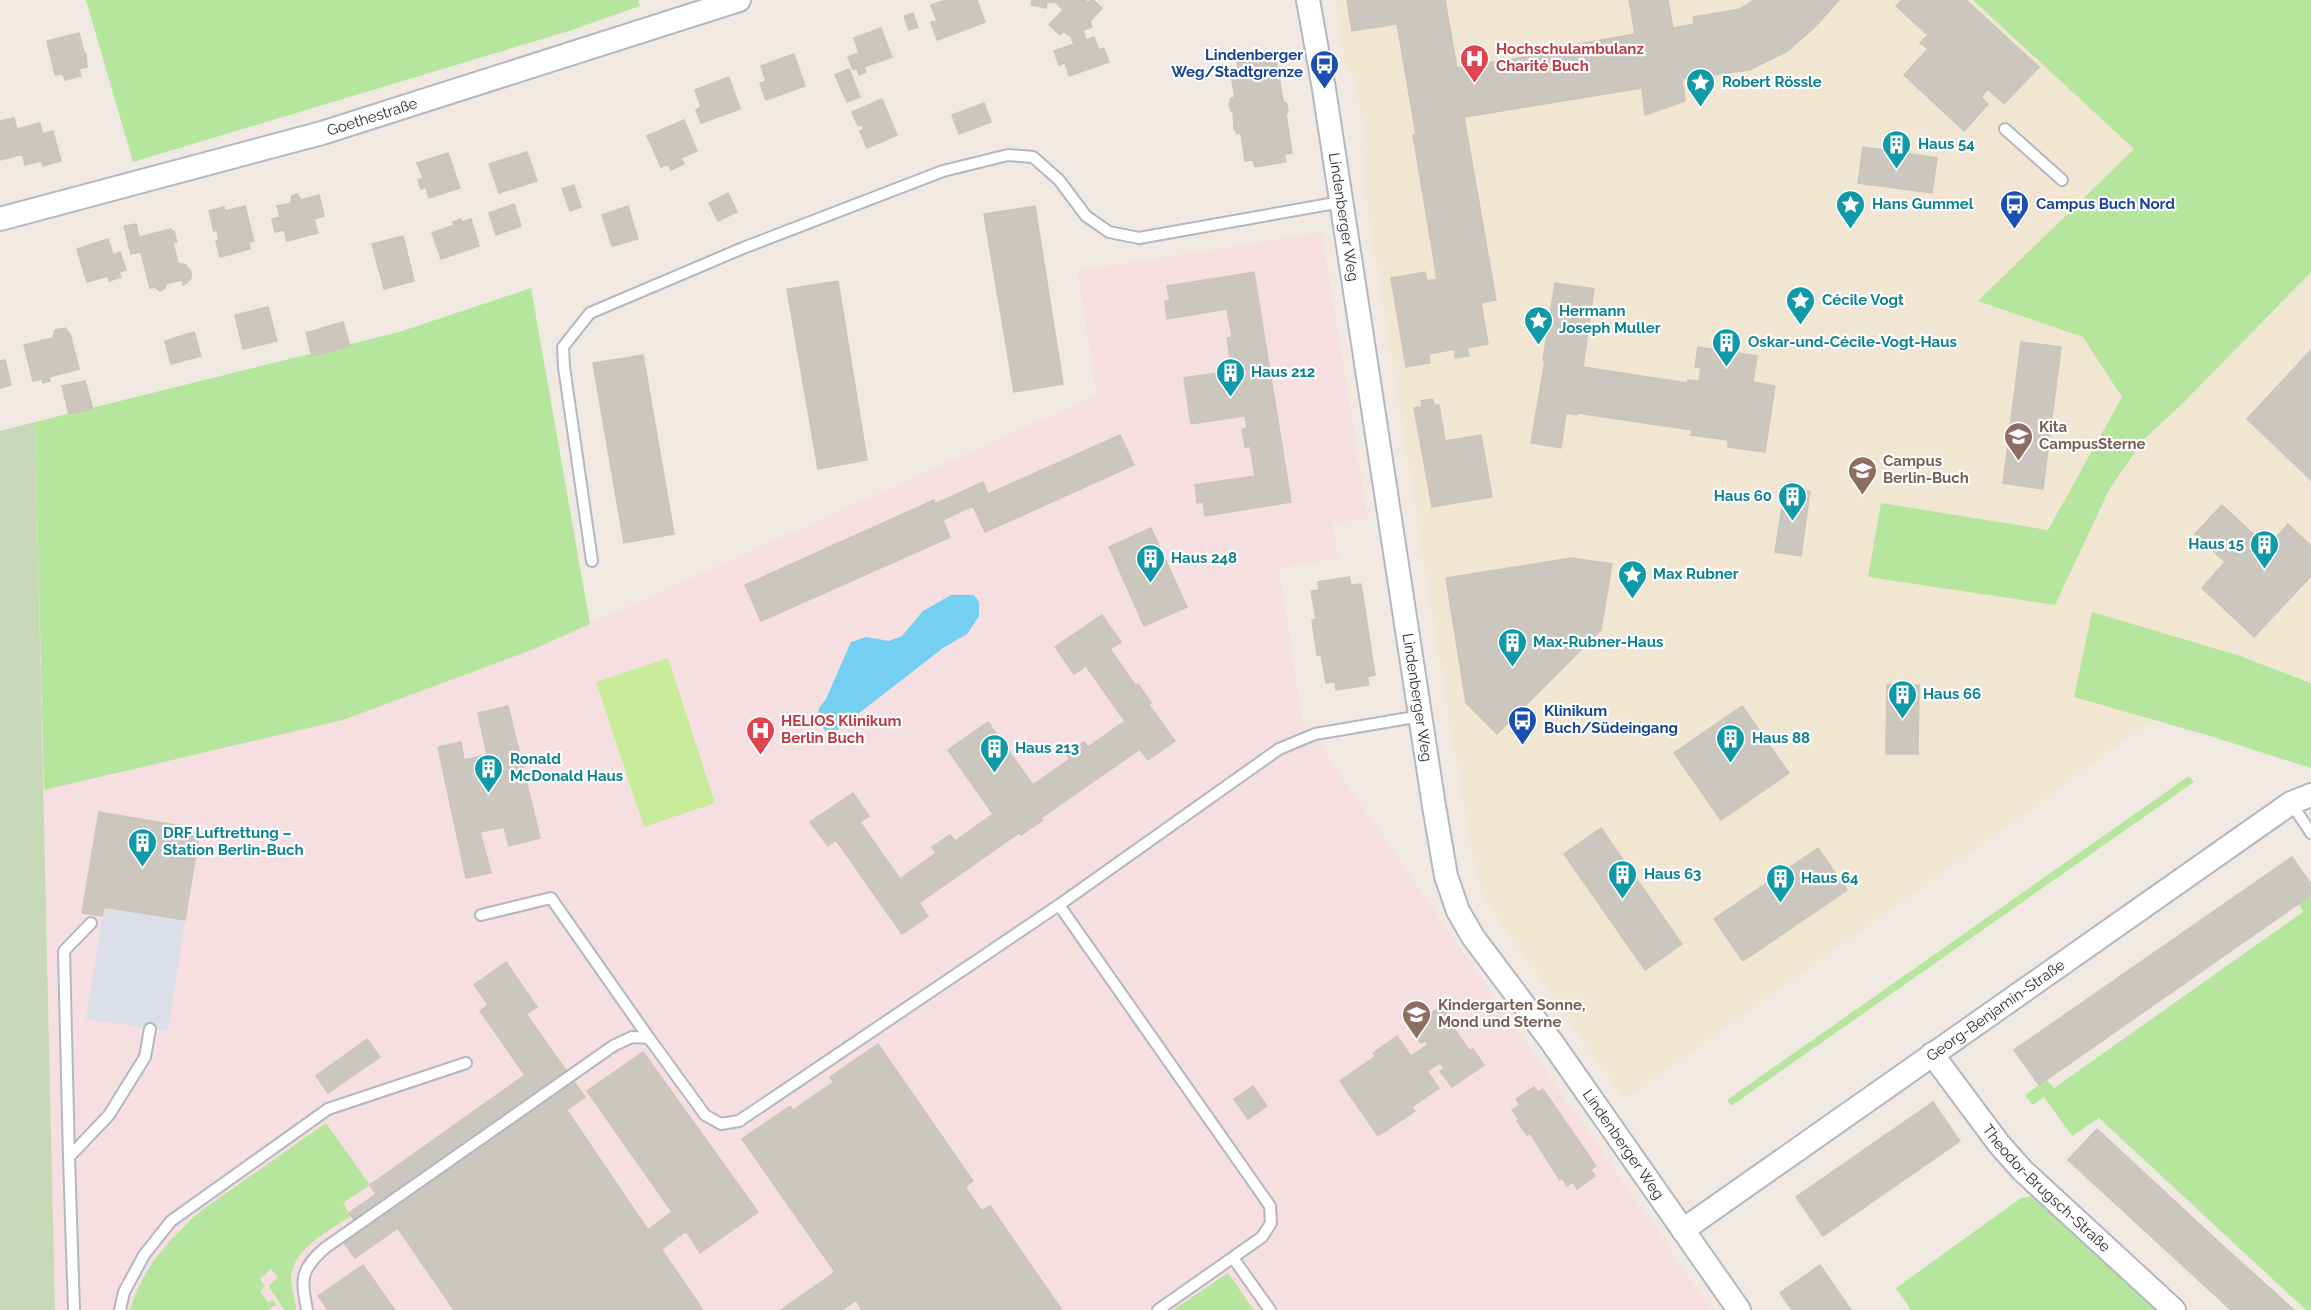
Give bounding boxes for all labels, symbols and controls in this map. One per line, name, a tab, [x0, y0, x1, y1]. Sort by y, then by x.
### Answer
place label: Hochschulambulanz Charité Buch	[1496, 40, 1644, 75]
hospital icon: Hochschulambulanz Charité Buch	[1459, 42, 1491, 84]
place label: Lindenberger Weg/Stadtgrenze	[1171, 46, 1303, 81]
bus stop icon: Lindenberger Weg/Stadtgrenze	[1308, 48, 1340, 90]
place icon: Robert Rössle	[1685, 66, 1717, 108]
place label: Robert Rössle	[1722, 73, 1822, 91]
street label: Goethestraße	[325, 94, 420, 140]
building icon: Haus 54	[1881, 128, 1913, 170]
place label: Haus 54	[1918, 135, 1975, 153]
street label: Lindenberger Weg	[1325, 151, 1362, 283]
place icon: Hans Gummel	[1835, 188, 1867, 230]
bus stop icon: Campus Buch Nord	[1999, 188, 2031, 230]
place label: Hans Gummel	[1872, 195, 1974, 213]
place label: Campus Buch Nord	[2036, 195, 2175, 213]
place icon: Cécile Vogt	[1785, 284, 1817, 326]
place label: Cécile Vogt	[1822, 291, 1904, 309]
place label: Hermann Joseph Muller	[1559, 302, 1661, 337]
place icon: Hermann Joseph Muller	[1522, 304, 1554, 346]
building icon: Oskar-und-Cécile-Vogt-Haus	[1711, 326, 1743, 368]
place label: Oskar-und-Cécile-Vogt-Haus	[1748, 333, 1957, 351]
building icon: Haus 212	[1214, 356, 1246, 398]
place label: Haus 212	[1251, 363, 1315, 381]
place label: Kita CampusSterne	[2039, 418, 2146, 453]
school or university icon: Kita CampusSterne	[2002, 420, 2034, 462]
place label: Campus Berlin-Buch	[1883, 452, 1969, 487]
school or university icon: Campus Berlin-Buch	[1846, 454, 1878, 496]
building icon: Haus 60	[1777, 480, 1809, 522]
place label: Haus 60	[1714, 487, 1772, 505]
building icon: Haus 15	[2249, 528, 2281, 570]
place label: Haus 15	[2188, 535, 2244, 553]
building icon: Haus 248	[1134, 542, 1166, 584]
place label: Haus 248	[1171, 549, 1237, 567]
place icon: Max Rubner	[1616, 558, 1648, 600]
place label: Max Rubner	[1653, 565, 1739, 583]
building icon: Max-Rubner-Haus	[1496, 626, 1528, 668]
street label: Lindenberger Weg	[1399, 632, 1436, 763]
place label: Max-Rubner-Haus	[1533, 633, 1663, 651]
building icon: Haus 66	[1886, 678, 1918, 720]
place label: Haus 66	[1923, 685, 1981, 703]
place label: Klinikum Buch/Südeingang	[1544, 702, 1678, 737]
bus stop icon: Klinikum Buch/Südeingang	[1507, 704, 1539, 746]
place label: HELIOS Klinikum Berlin Buch	[781, 712, 901, 747]
hospital icon: HELIOS Klinikum Berlin Buch	[744, 714, 776, 756]
building icon: Haus 88	[1715, 722, 1747, 764]
place label: Haus 88	[1752, 729, 1810, 747]
building icon: Haus 213	[978, 732, 1010, 774]
place label: Haus 213	[1015, 739, 1079, 757]
place label: Ronald McDonald Haus	[510, 750, 623, 785]
building icon: Ronald McDonald Haus	[473, 752, 505, 794]
place label: DRF Luftrettung – Station Berlin-Buch	[163, 824, 304, 859]
building icon: DRF Luftrettung – Station Berlin-Buch	[126, 826, 158, 868]
building icon: Haus 63	[1607, 858, 1639, 900]
building icon: Haus 64	[1764, 862, 1796, 904]
place label: Haus 63	[1644, 865, 1701, 883]
place label: Haus 64	[1801, 869, 1859, 887]
street label: Georg-Benjamin-Straße	[1923, 956, 2068, 1065]
place label: Kindergarten Sonne, Mond und Sterne	[1438, 996, 1585, 1031]
school or university icon: Kindergarten Sonne, Mond und Sterne	[1401, 998, 1433, 1040]
street label: Lindenberger Weg	[1579, 1086, 1668, 1203]
street label: Theodor-Brugsch-Straße	[1979, 1121, 2114, 1256]

